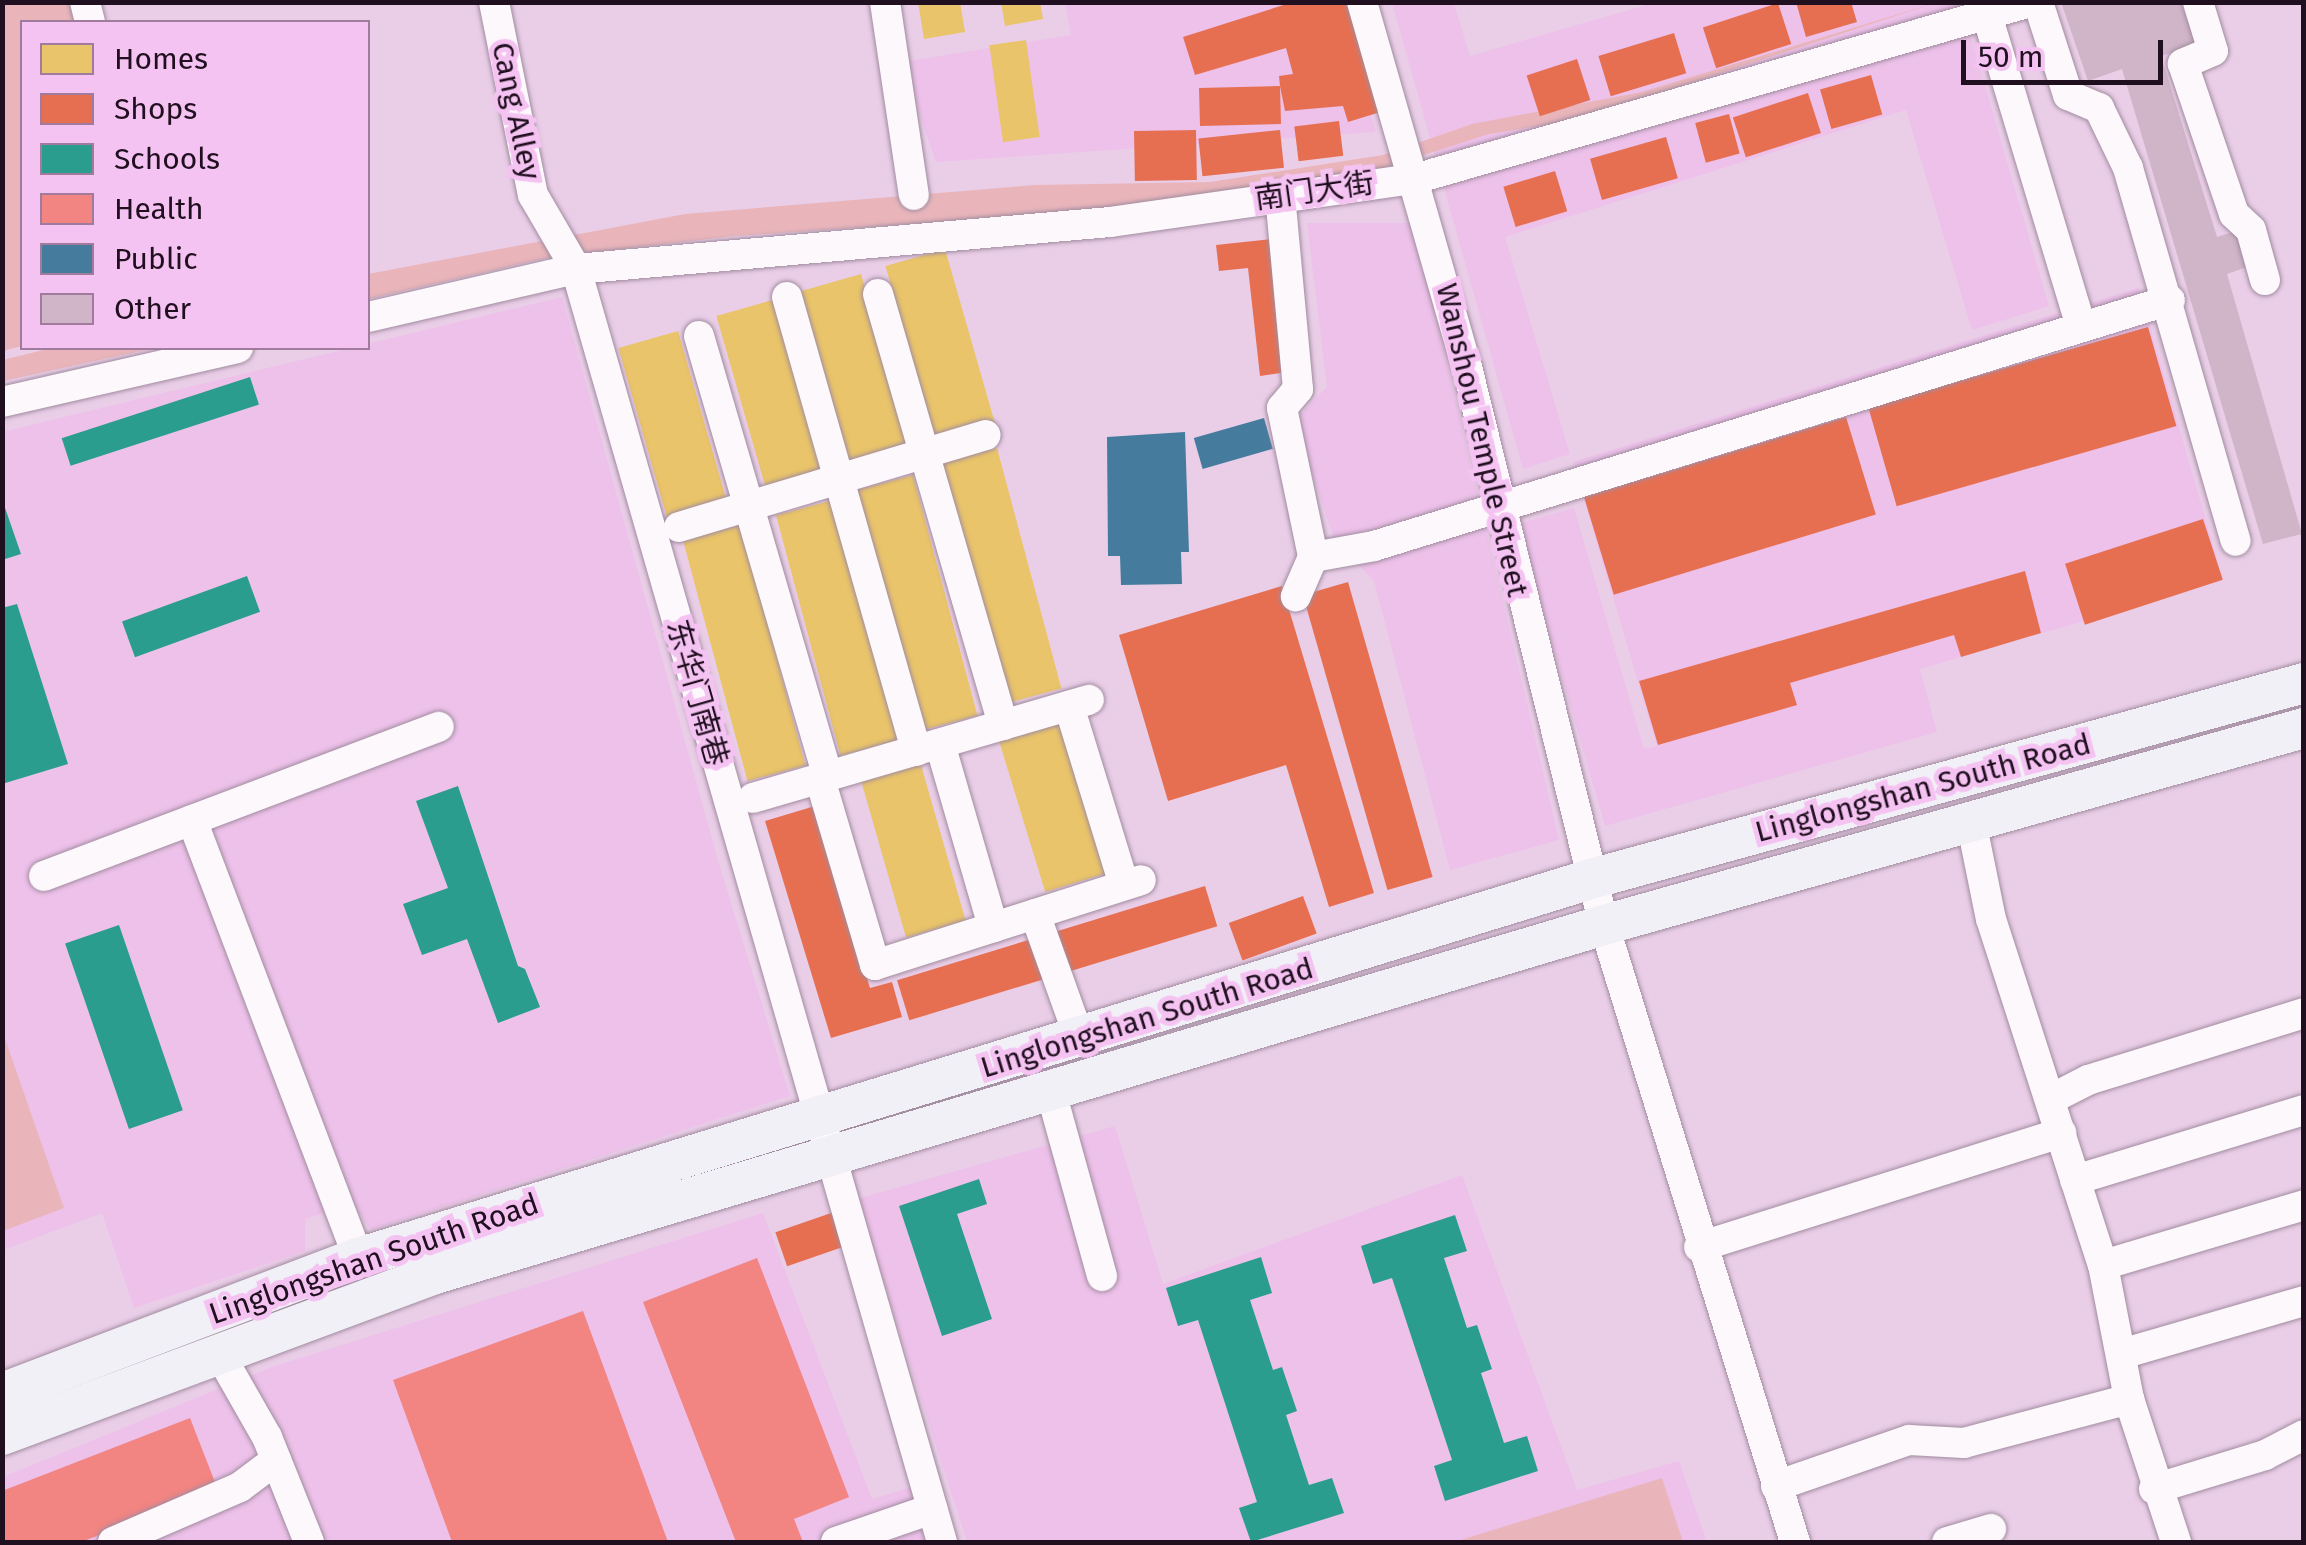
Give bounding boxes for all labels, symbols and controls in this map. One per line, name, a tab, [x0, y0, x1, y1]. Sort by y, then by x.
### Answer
legend	[20, 20, 370, 350]
scale bar	[1966, 20, 2168, 82]
street label: Cang Alley	[484, 39, 548, 183]
text: 50 m	[1978, 39, 2043, 75]
text: Homes	[114, 41, 208, 77]
text: Shops	[114, 91, 197, 127]
text: Schools	[114, 141, 220, 177]
street label: 南门大街	[1252, 165, 1376, 217]
text: Health	[114, 191, 204, 227]
text: Public	[114, 241, 198, 277]
street label: Wanshou Temple Street	[1428, 280, 1536, 600]
text: Other	[114, 291, 191, 327]
street label: 东华门南巷	[659, 616, 735, 770]
street label: Linglongshan South Road	[1751, 726, 2095, 850]
street label: Linglongshan South Road	[976, 950, 1318, 1086]
street label: Linglongshan South Road	[205, 1186, 543, 1332]

